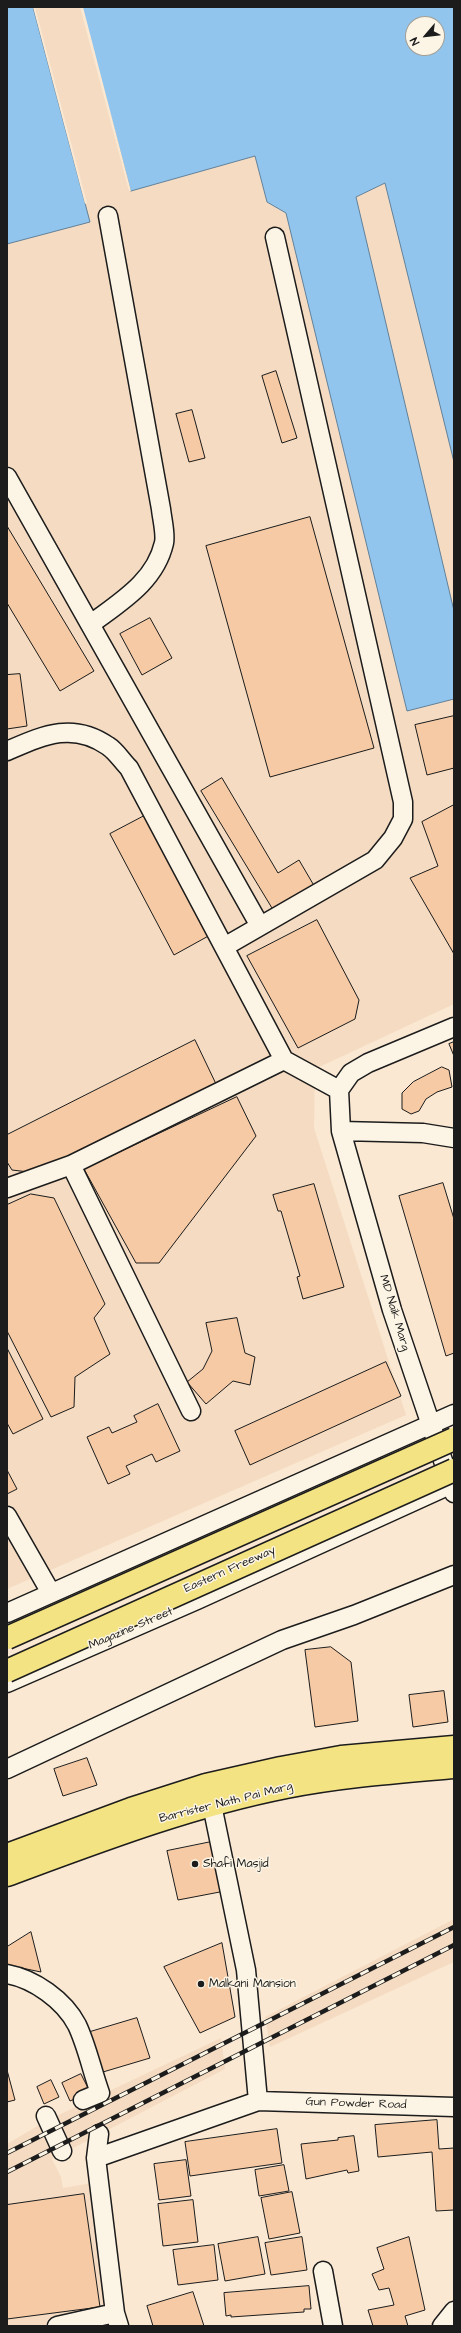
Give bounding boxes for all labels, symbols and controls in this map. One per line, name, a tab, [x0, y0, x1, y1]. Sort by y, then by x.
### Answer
north arrow	[405, 16, 445, 56]
text: N	[407, 35, 423, 48]
street label: MD Naik Marg	[376, 1273, 412, 1353]
street label: Eastern Freeway	[182, 1543, 278, 1597]
street label: Magazine Street	[87, 1605, 175, 1653]
street label: Barrister Nath Pai Marg	[158, 1779, 294, 1827]
place label: Shafi Masjid	[203, 1857, 269, 1871]
marker: Shafi Masjid	[190, 1859, 200, 1869]
place label: Malkani Mansion	[209, 1977, 296, 1991]
marker: Malkani Mansion	[196, 1979, 206, 1989]
street label: Gun Powder Road	[305, 2095, 407, 2113]

